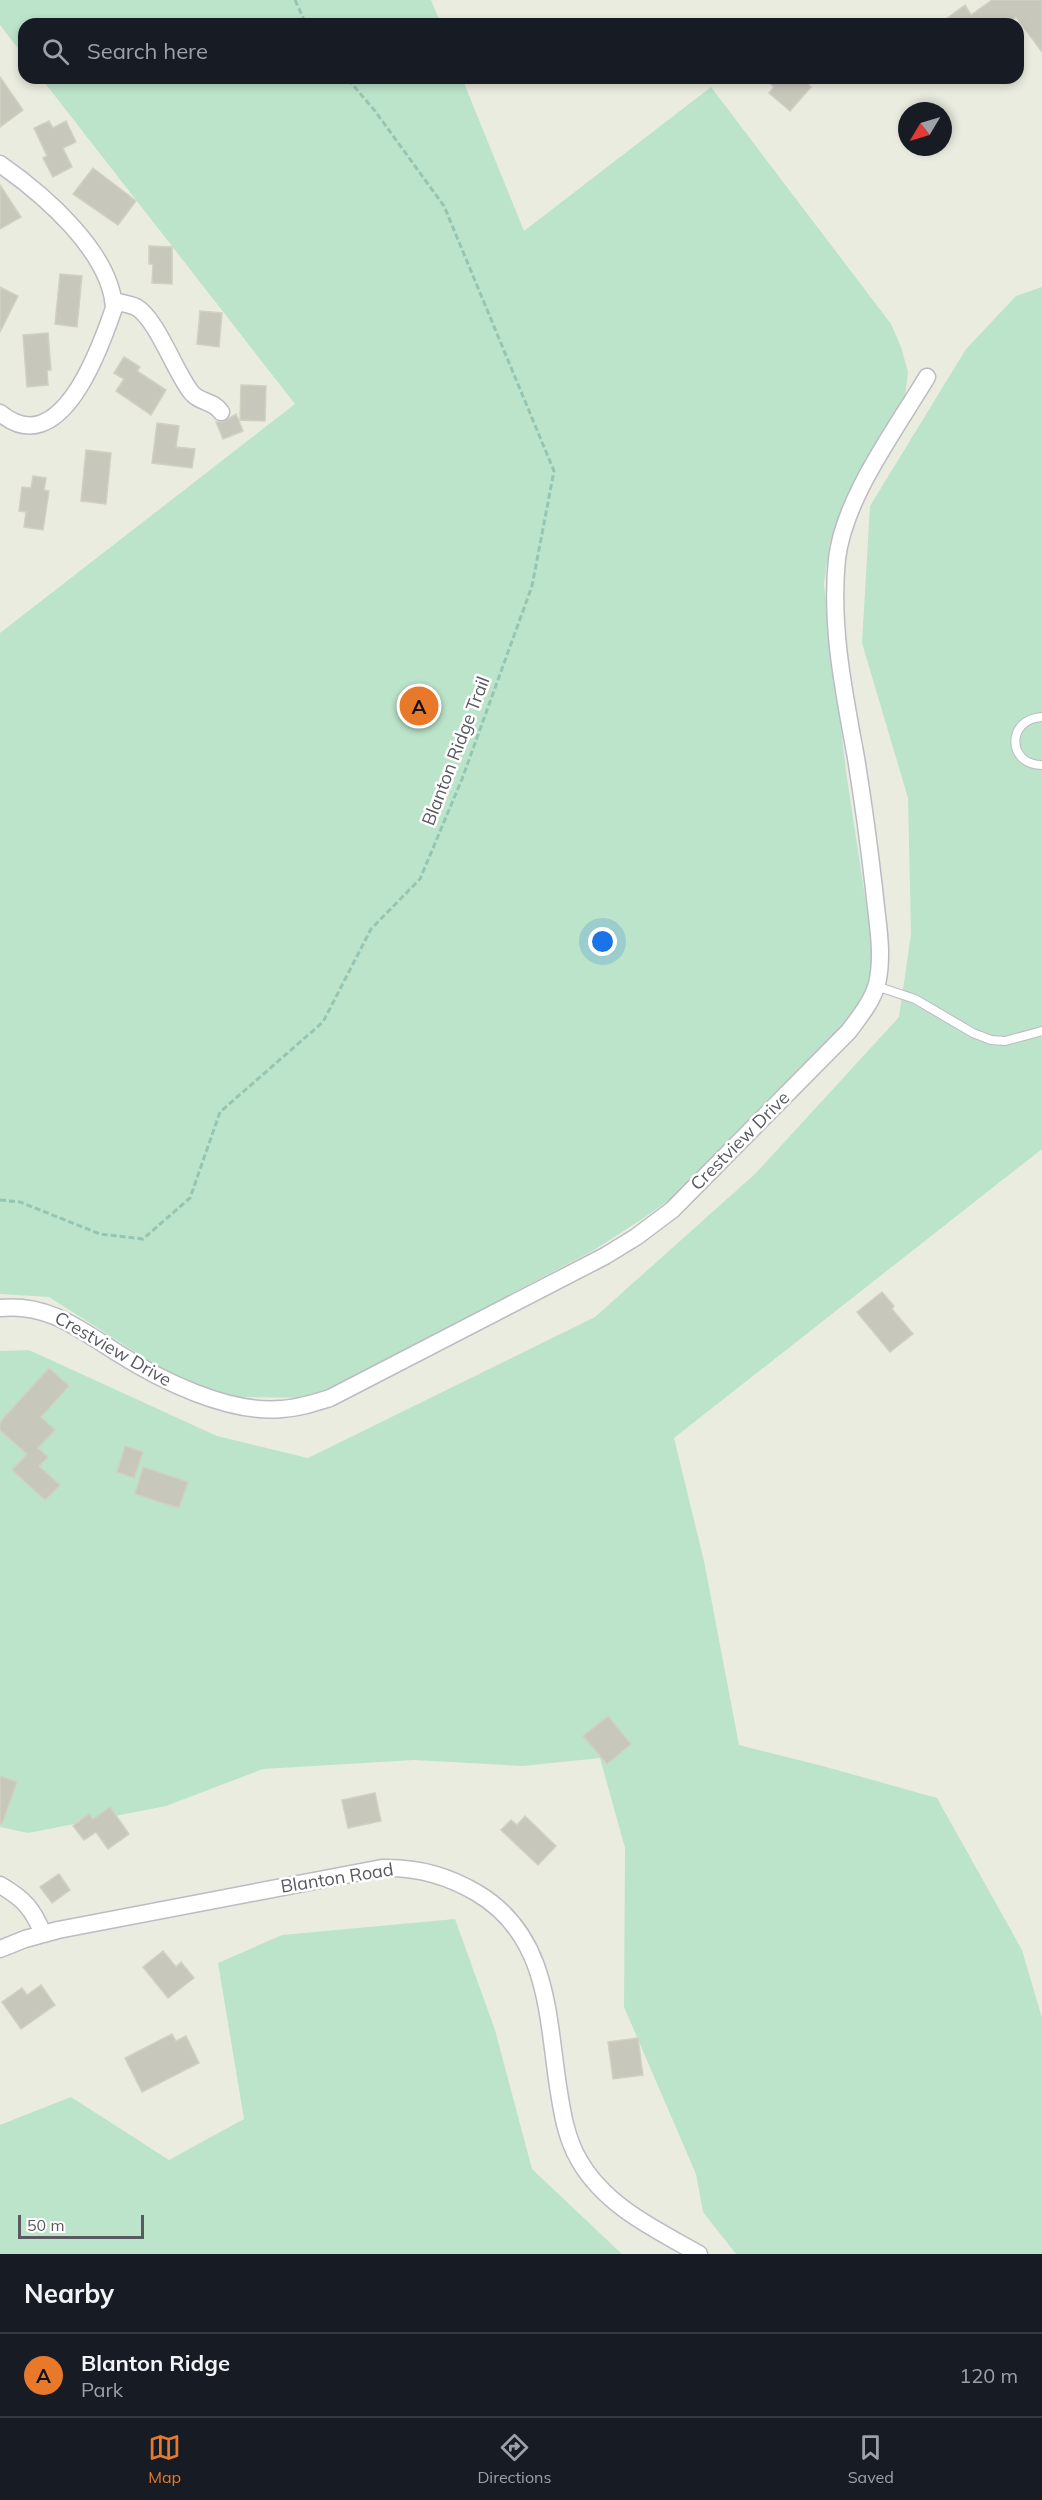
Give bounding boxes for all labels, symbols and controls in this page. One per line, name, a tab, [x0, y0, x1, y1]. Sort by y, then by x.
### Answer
search box	[18, 18, 1024, 84]
icon: search	[39, 35, 72, 68]
text: Search here	[87, 37, 208, 65]
north arrow	[898, 102, 952, 156]
street label: Blanton Ridge Trail	[417, 673, 495, 829]
pin: A	[400, 684, 438, 728]
your location	[588, 927, 617, 956]
street label: Crestview Drive	[685, 1086, 794, 1195]
street label: Crestview Drive	[51, 1306, 176, 1391]
street label: Blanton Road	[279, 1857, 395, 1898]
scale bar	[18, 2212, 144, 2240]
text: 50 m	[27, 2215, 64, 2235]
text: Nearby	[24, 2277, 114, 2310]
text: Blanton Ridge	[81, 2349, 230, 2377]
text: A	[36, 2363, 51, 2388]
text: 120 m	[959, 2363, 1018, 2388]
text: Park	[81, 2377, 123, 2402]
tab: Map	[148, 2431, 181, 2487]
tab: Directions	[477, 2431, 551, 2487]
tab: Saved	[848, 2431, 894, 2487]

